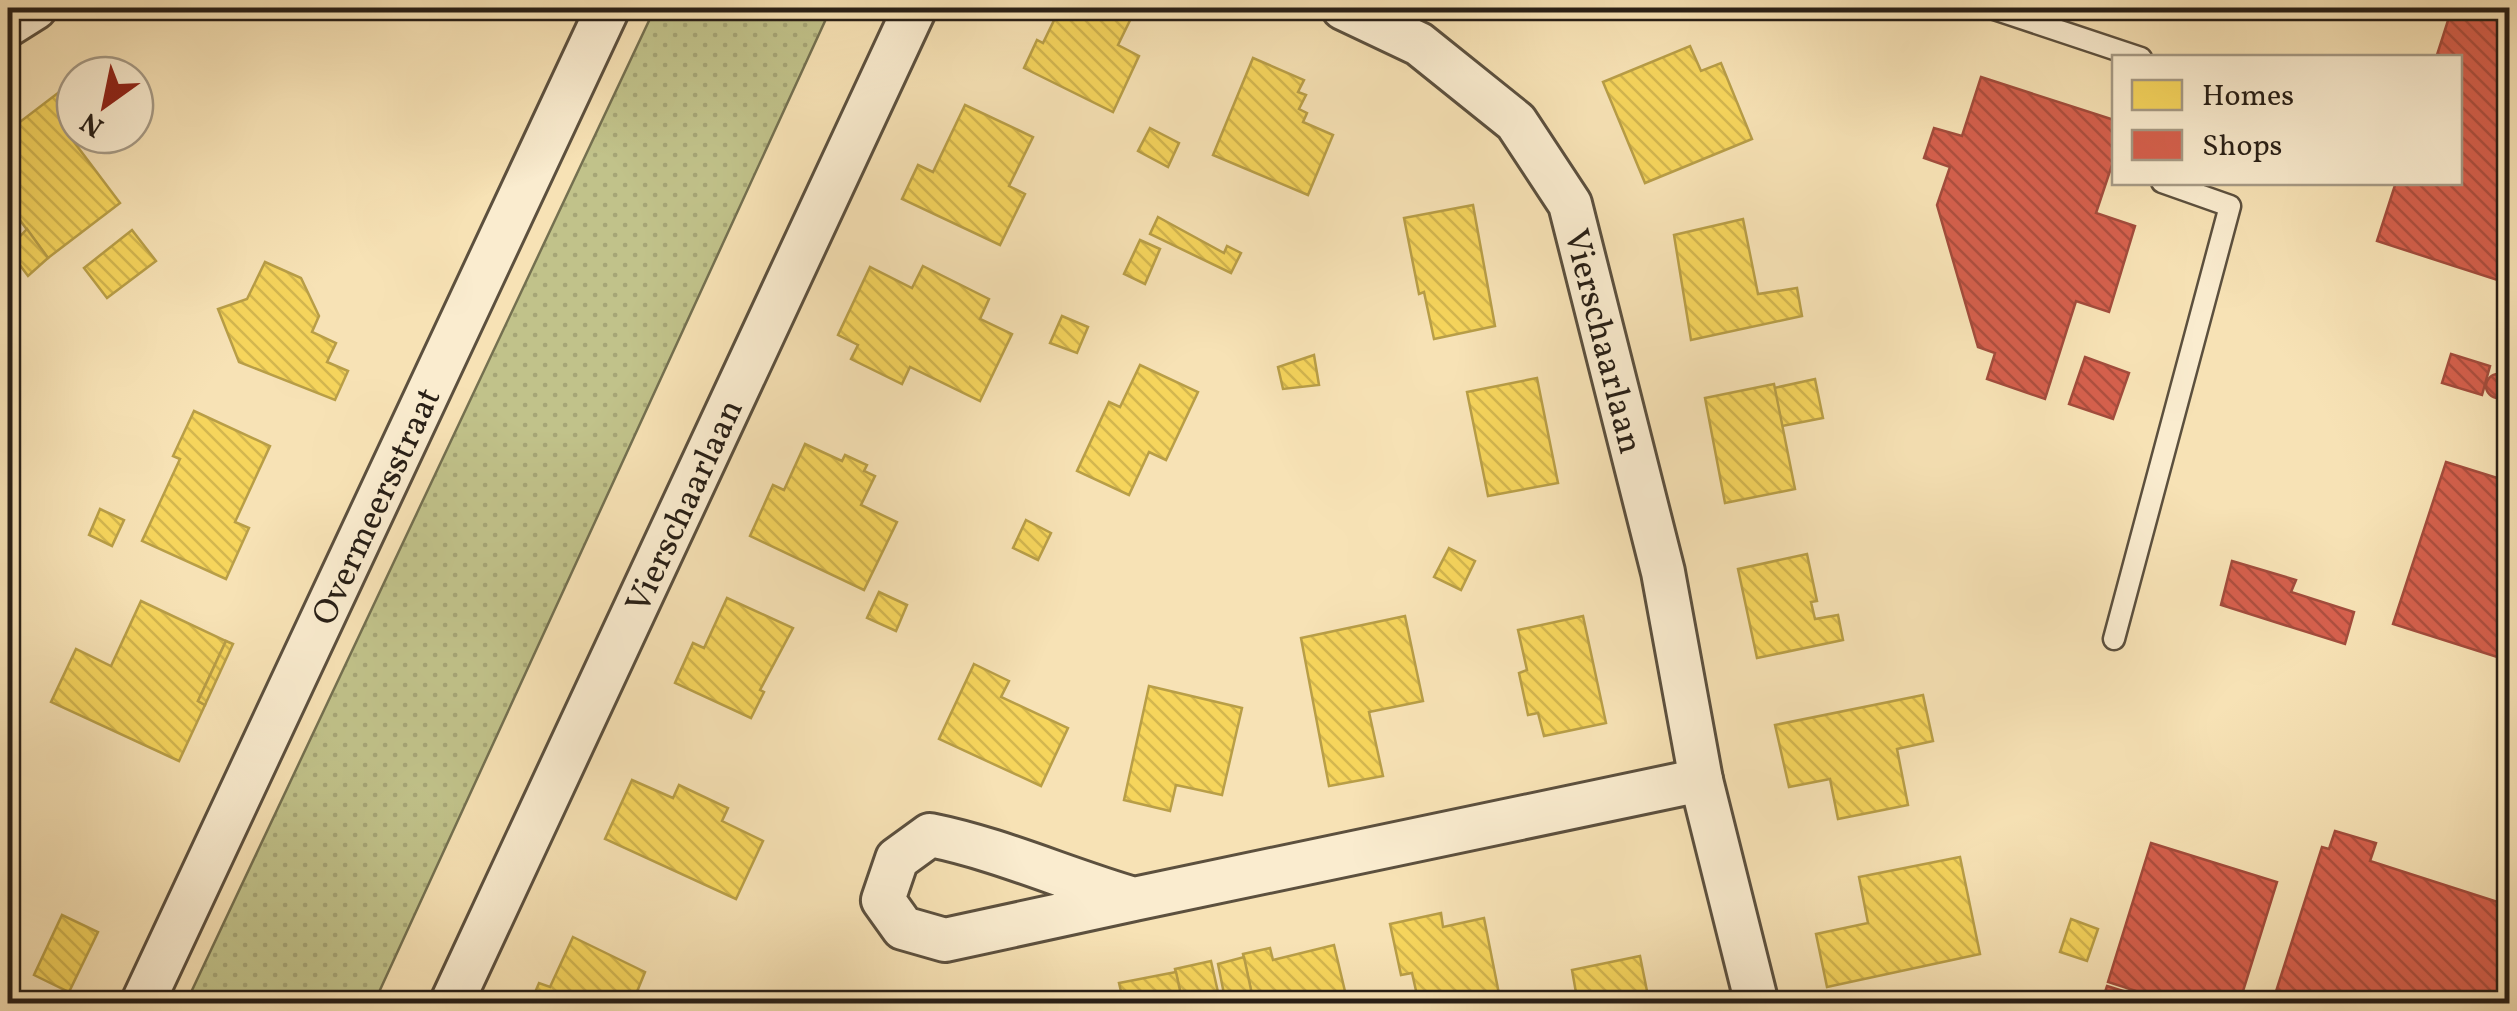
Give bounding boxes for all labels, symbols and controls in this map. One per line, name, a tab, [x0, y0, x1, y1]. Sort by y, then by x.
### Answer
north arrow	[55, 55, 155, 155]
legend	[2112, 55, 2462, 185]
text: Homes	[2202, 76, 2294, 118]
text: N	[74, 102, 112, 146]
text: Shops	[2202, 126, 2282, 168]
street label: Vierschaarlaan	[1550, 224, 1653, 459]
street label: Overmeersstraat	[302, 380, 454, 634]
street label: Vierschaarlaan	[616, 392, 756, 621]

